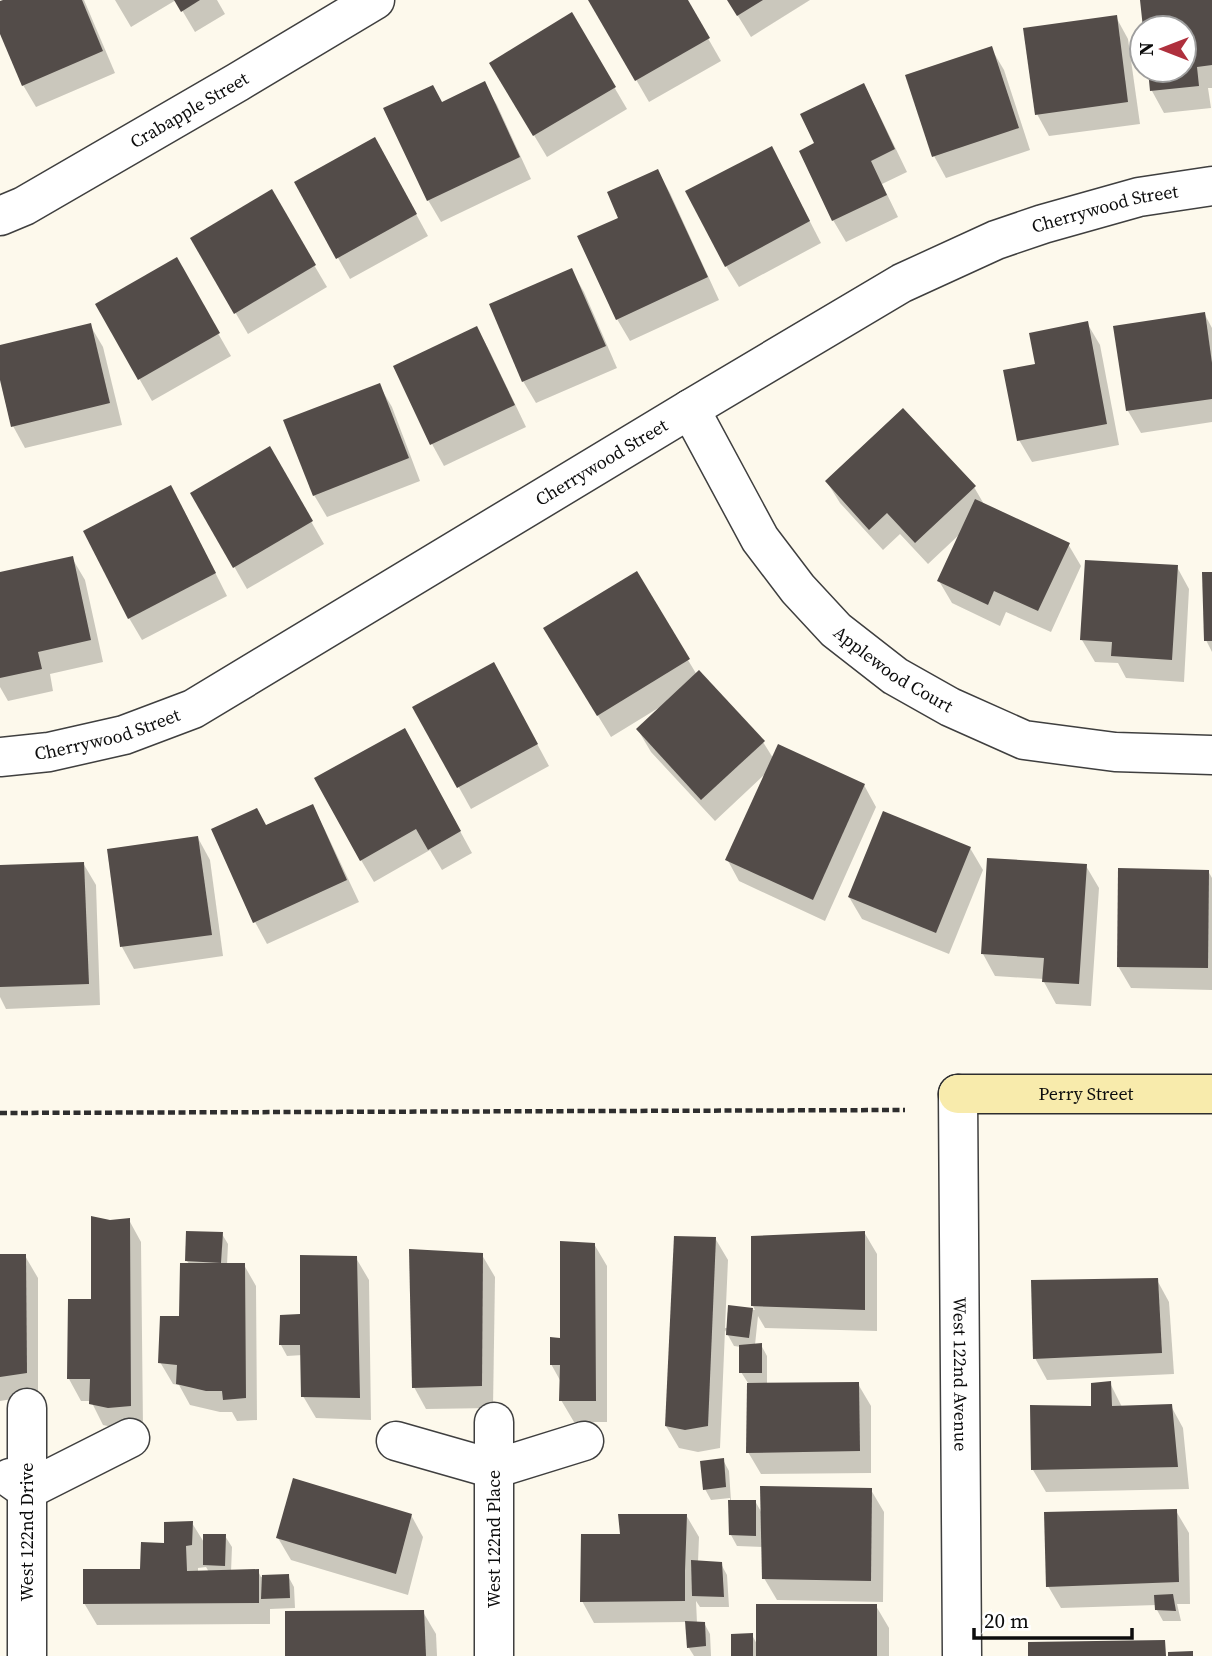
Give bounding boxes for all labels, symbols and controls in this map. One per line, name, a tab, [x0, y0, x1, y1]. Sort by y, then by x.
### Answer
north arrow	[1128, 14, 1198, 84]
text: N	[1133, 42, 1159, 56]
street label: Crabapple Street	[125, 66, 253, 154]
street label: Cherrywood Street	[1028, 178, 1180, 239]
street label: Cherrywood Street	[530, 412, 672, 512]
street label: Applewood Court	[829, 620, 958, 718]
street label: Cherrywood Street	[33, 702, 184, 765]
street label: Perry Street	[1039, 1081, 1134, 1106]
street label: West 122nd Avenue	[947, 1297, 974, 1451]
street label: West 122nd Drive	[14, 1463, 39, 1601]
street label: West 122nd Place	[481, 1470, 506, 1608]
scale bar	[974, 1596, 1132, 1640]
text: 20 m	[984, 1606, 1029, 1635]

